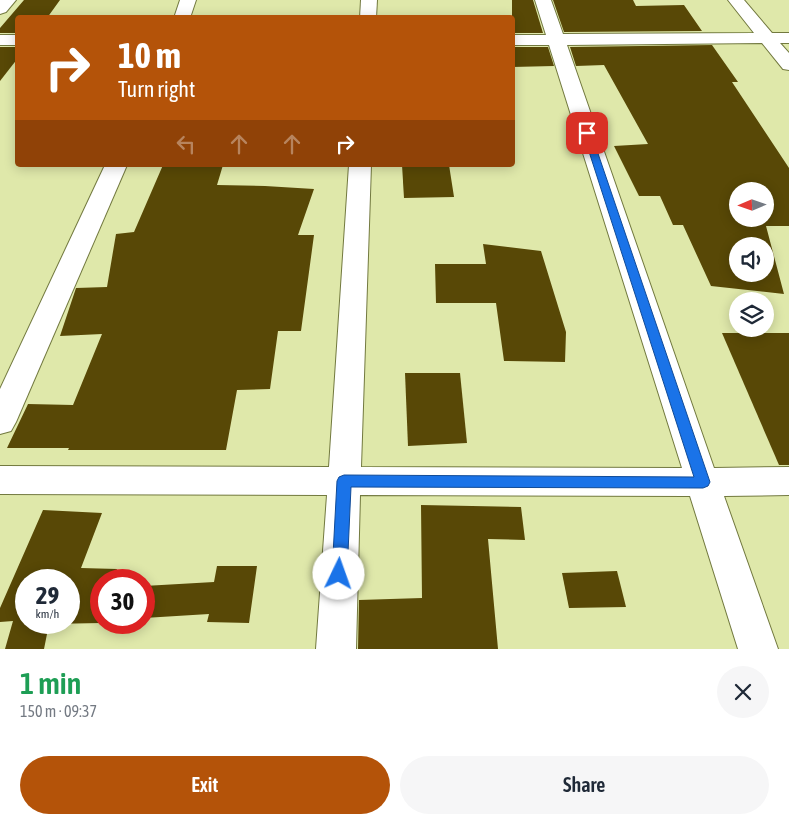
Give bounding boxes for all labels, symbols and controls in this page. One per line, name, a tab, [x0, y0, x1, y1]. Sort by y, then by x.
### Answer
icon: right	[35, 35, 100, 100]
text: 10 m	[118, 35, 181, 75]
text: Turn right	[118, 76, 195, 102]
pin	[566, 112, 608, 154]
icon: arrive	[573, 119, 601, 147]
icon: left	[172, 130, 200, 158]
icon: ahead	[225, 130, 253, 158]
icon: ahead	[278, 130, 306, 158]
icon: right	[331, 130, 359, 158]
north arrow	[729, 182, 774, 228]
map controls	[729, 182, 774, 337]
button: sound	[729, 237, 774, 282]
button: layers	[729, 292, 774, 337]
position arrow	[312, 547, 364, 599]
speed limit sign: 30	[90, 569, 155, 634]
text: 29	[36, 581, 59, 609]
text: km/h	[36, 607, 59, 621]
text: 1 min	[20, 666, 81, 700]
button: close	[717, 666, 769, 718]
text: 150 m · 09:37	[20, 702, 97, 720]
button: Exit	[20, 756, 390, 814]
button: Share	[400, 756, 769, 814]

